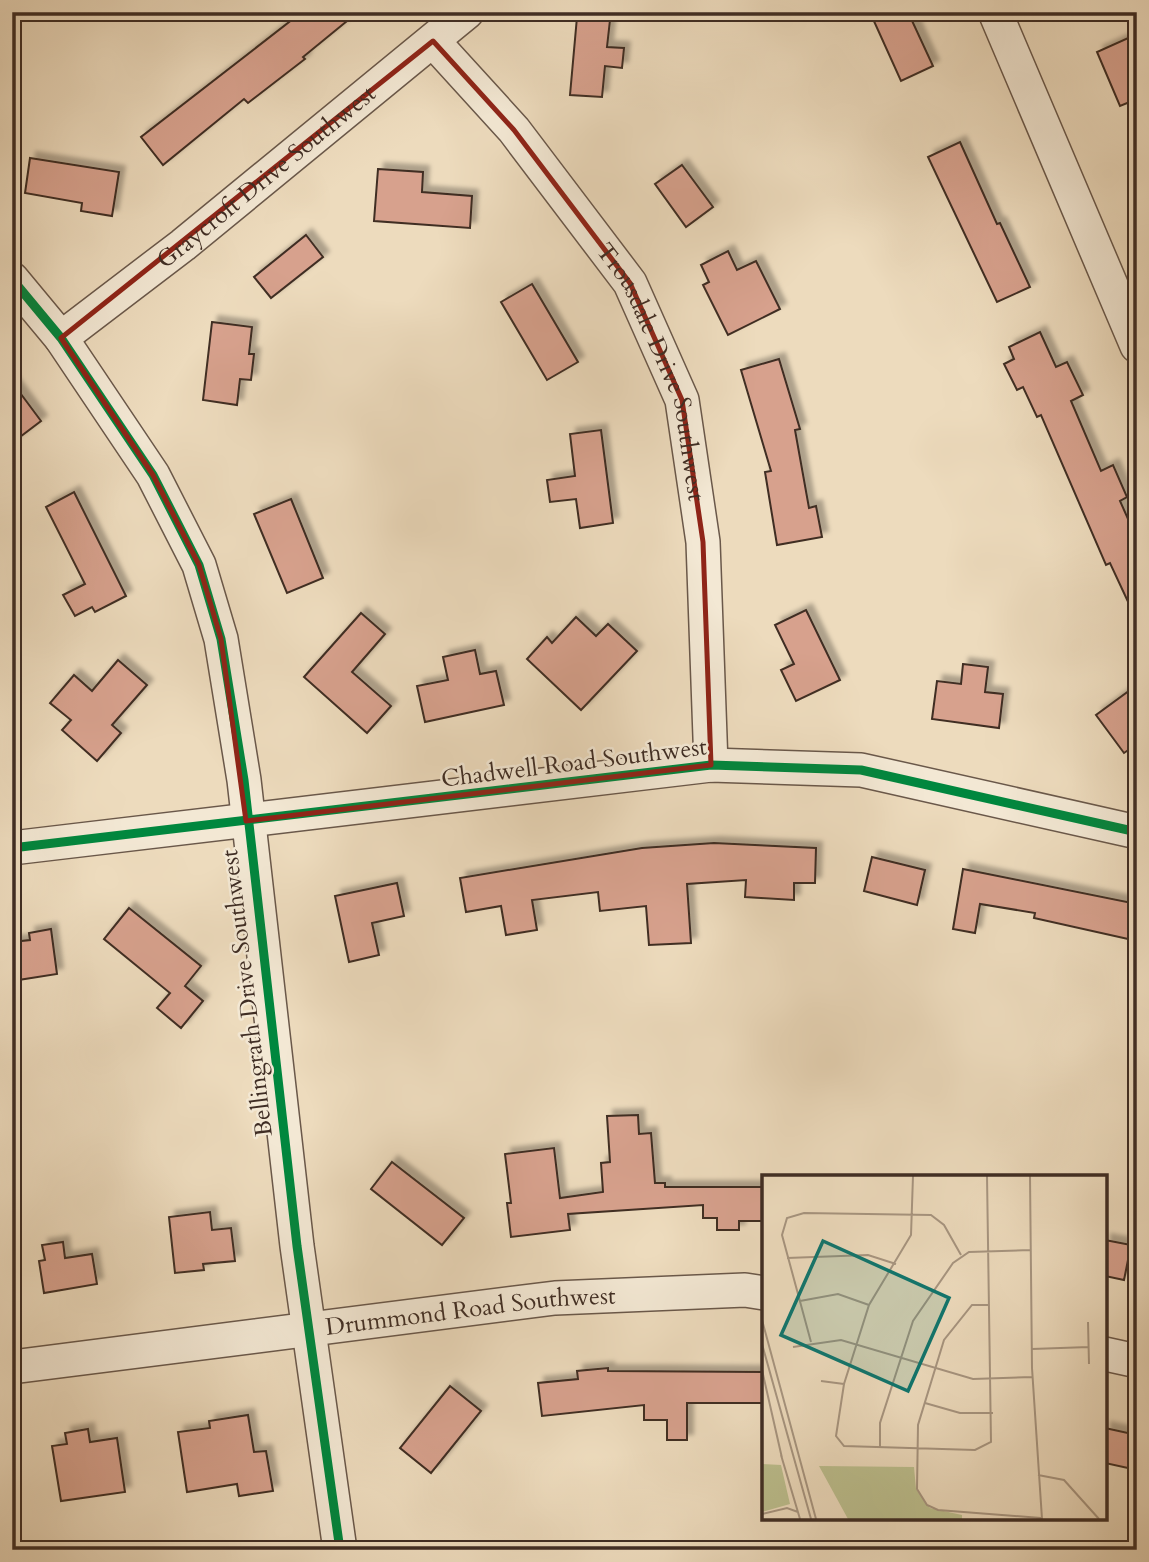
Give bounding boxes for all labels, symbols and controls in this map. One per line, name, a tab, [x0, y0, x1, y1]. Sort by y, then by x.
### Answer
street label: Graycroft Drive Southwest	[150, 77, 383, 276]
street label: Trousdale Drive Southwest	[589, 236, 713, 504]
street label: Chadwell Road Southwest	[439, 730, 709, 796]
street label: Bellingrath Drive Southwest	[213, 847, 281, 1138]
inset map	[762, 1175, 1107, 1520]
street label: Drummond Road Southwest	[323, 1279, 617, 1344]

